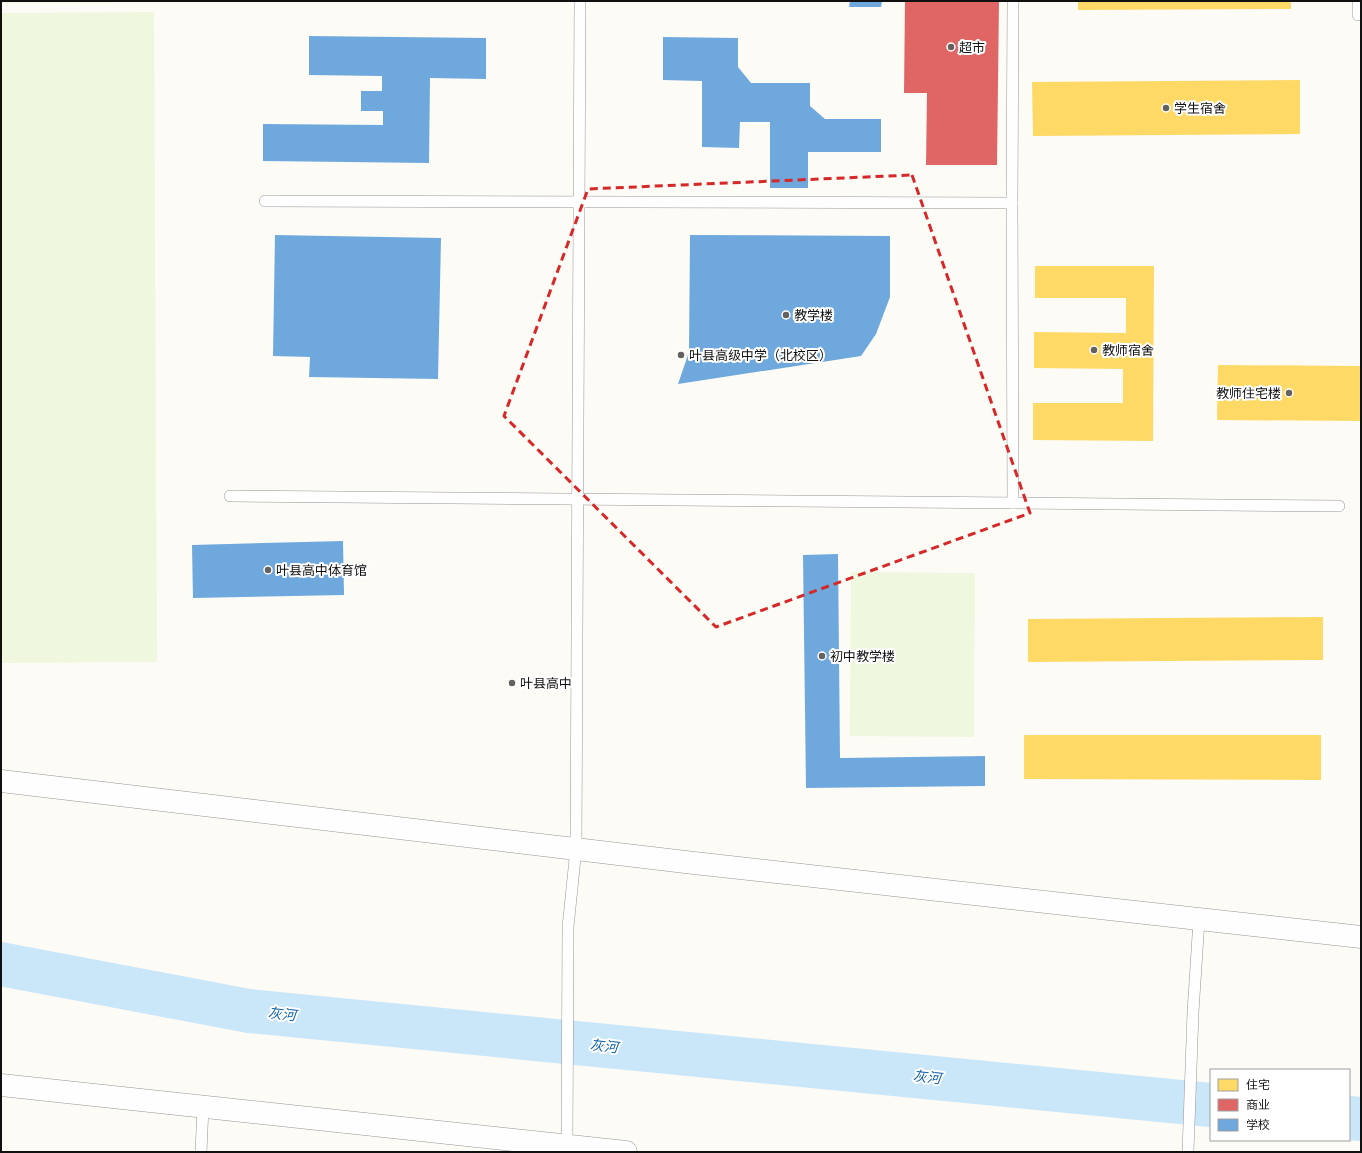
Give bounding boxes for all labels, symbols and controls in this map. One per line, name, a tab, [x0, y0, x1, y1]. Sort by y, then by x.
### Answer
place label: 超市	[959, 37, 985, 56]
marker: 超市	[946, 42, 956, 52]
place label: 学生宿舍	[1174, 98, 1226, 117]
marker: 学生宿舍	[1161, 103, 1171, 113]
place label: 教学楼	[794, 305, 833, 324]
marker: 教学楼	[781, 310, 791, 320]
place label: 教师宿舍	[1102, 340, 1154, 359]
place label: 叶县高级中学（北校区）	[689, 345, 832, 364]
marker: 教师宿舍	[1089, 345, 1099, 355]
marker: 叶县高级中学（北校区）	[676, 350, 686, 360]
place label: 教师住宅楼	[1216, 383, 1281, 402]
marker: 教师住宅楼	[1284, 388, 1294, 398]
place label: 叶县高中体育馆	[276, 560, 367, 579]
marker: 叶县高中体育馆	[263, 565, 273, 575]
place label: 初中教学楼	[830, 646, 895, 665]
marker: 初中教学楼	[817, 651, 827, 661]
place label: 叶县高中	[520, 673, 572, 692]
marker: 叶县高中	[507, 678, 517, 688]
water label: 灰河	[267, 1002, 300, 1025]
water label: 灰河	[589, 1034, 622, 1057]
water label: 灰河	[912, 1065, 945, 1088]
legend	[1210, 1069, 1350, 1141]
text: 住宅	[1246, 1075, 1270, 1092]
text: 商业	[1246, 1095, 1270, 1112]
text: 学校	[1246, 1115, 1270, 1132]

